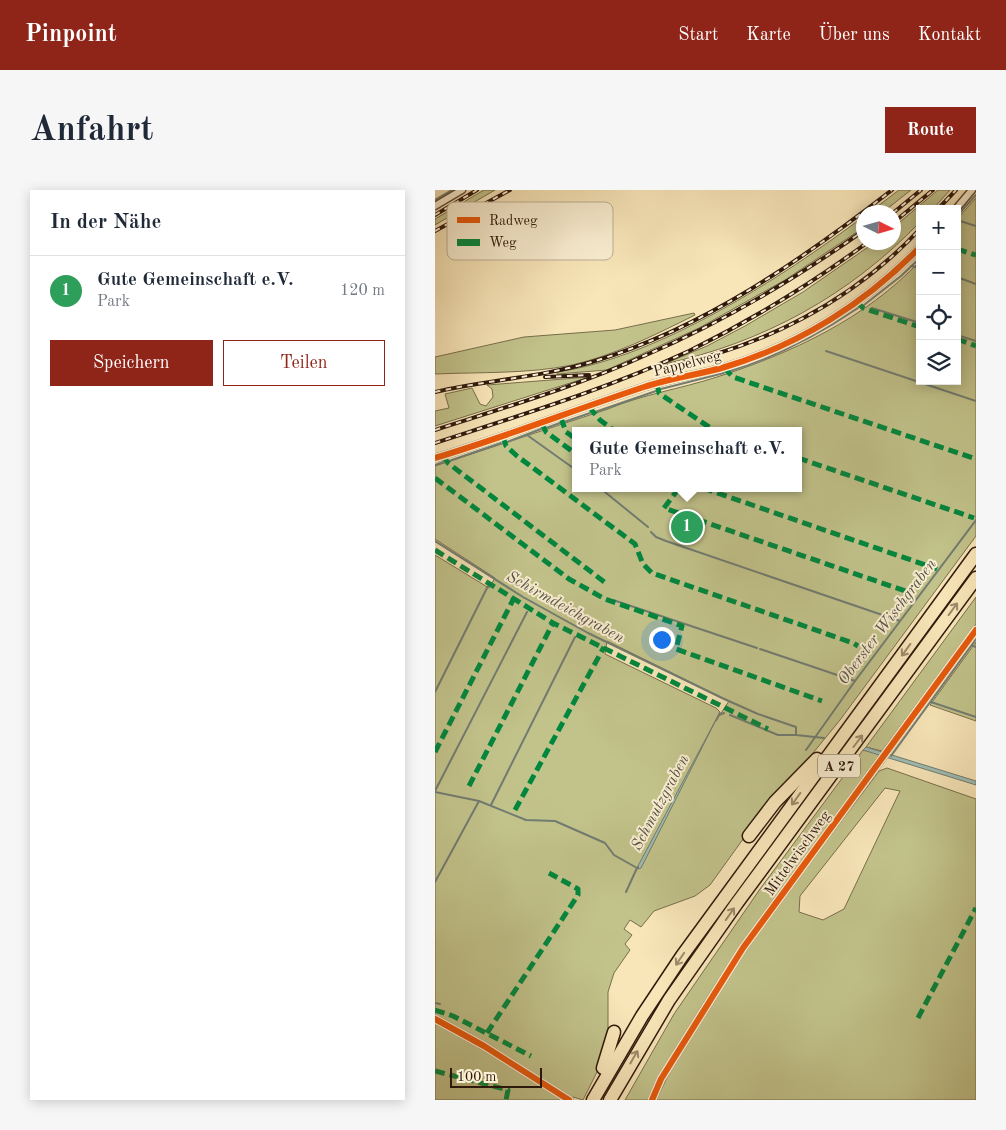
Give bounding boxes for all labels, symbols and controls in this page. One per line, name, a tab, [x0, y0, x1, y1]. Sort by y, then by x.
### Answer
text: Pinpoint	[25, 23, 117, 47]
text: Start	[678, 26, 718, 44]
text: Karte	[746, 26, 791, 44]
text: Über uns	[819, 26, 890, 44]
text: Kontakt	[918, 26, 981, 44]
button: Route	[885, 107, 976, 153]
text: Anfahrt	[30, 113, 153, 148]
legend	[447, 202, 613, 260]
north arrow	[856, 205, 901, 250]
map controls	[916, 205, 961, 385]
button: +	[916, 205, 961, 250]
text: In der Nähe	[50, 212, 161, 233]
text: Radweg	[489, 214, 538, 228]
text: Weg	[489, 236, 517, 250]
button: −	[916, 250, 961, 295]
text: Gute Gemeinschaft e.V.	[97, 271, 293, 290]
text: 1	[61, 283, 71, 299]
text: 120 m	[340, 283, 385, 299]
text: Park	[97, 294, 130, 310]
button: locate	[916, 295, 961, 340]
button: Speichern	[50, 340, 213, 386]
button: Teilen	[223, 340, 385, 386]
button: layers	[916, 340, 961, 385]
street label: Pappelweg	[652, 349, 723, 380]
popup	[572, 427, 802, 492]
text: Gute Gemeinschaft e.V.	[589, 440, 785, 459]
text: Park	[589, 463, 622, 479]
pin: 1	[671, 508, 703, 546]
water label: Oberster Wischgraben	[835, 556, 940, 688]
water label: Schirmdeichgraben	[503, 569, 627, 647]
one-way arrow	[948, 602, 958, 616]
your location	[649, 627, 675, 653]
one-way arrow	[901, 643, 911, 657]
one-way arrow	[853, 734, 863, 748]
water label: Schmutzgraben	[629, 753, 693, 853]
road number: A 27	[818, 754, 860, 778]
one-way arrow	[791, 792, 801, 806]
street label: Mittelwischweg	[762, 809, 834, 899]
one-way arrow	[725, 907, 735, 921]
one-way arrow	[675, 952, 685, 966]
one-way arrow	[629, 1051, 639, 1065]
scale bar	[450, 1065, 543, 1088]
text: 100 m	[457, 1070, 496, 1084]

